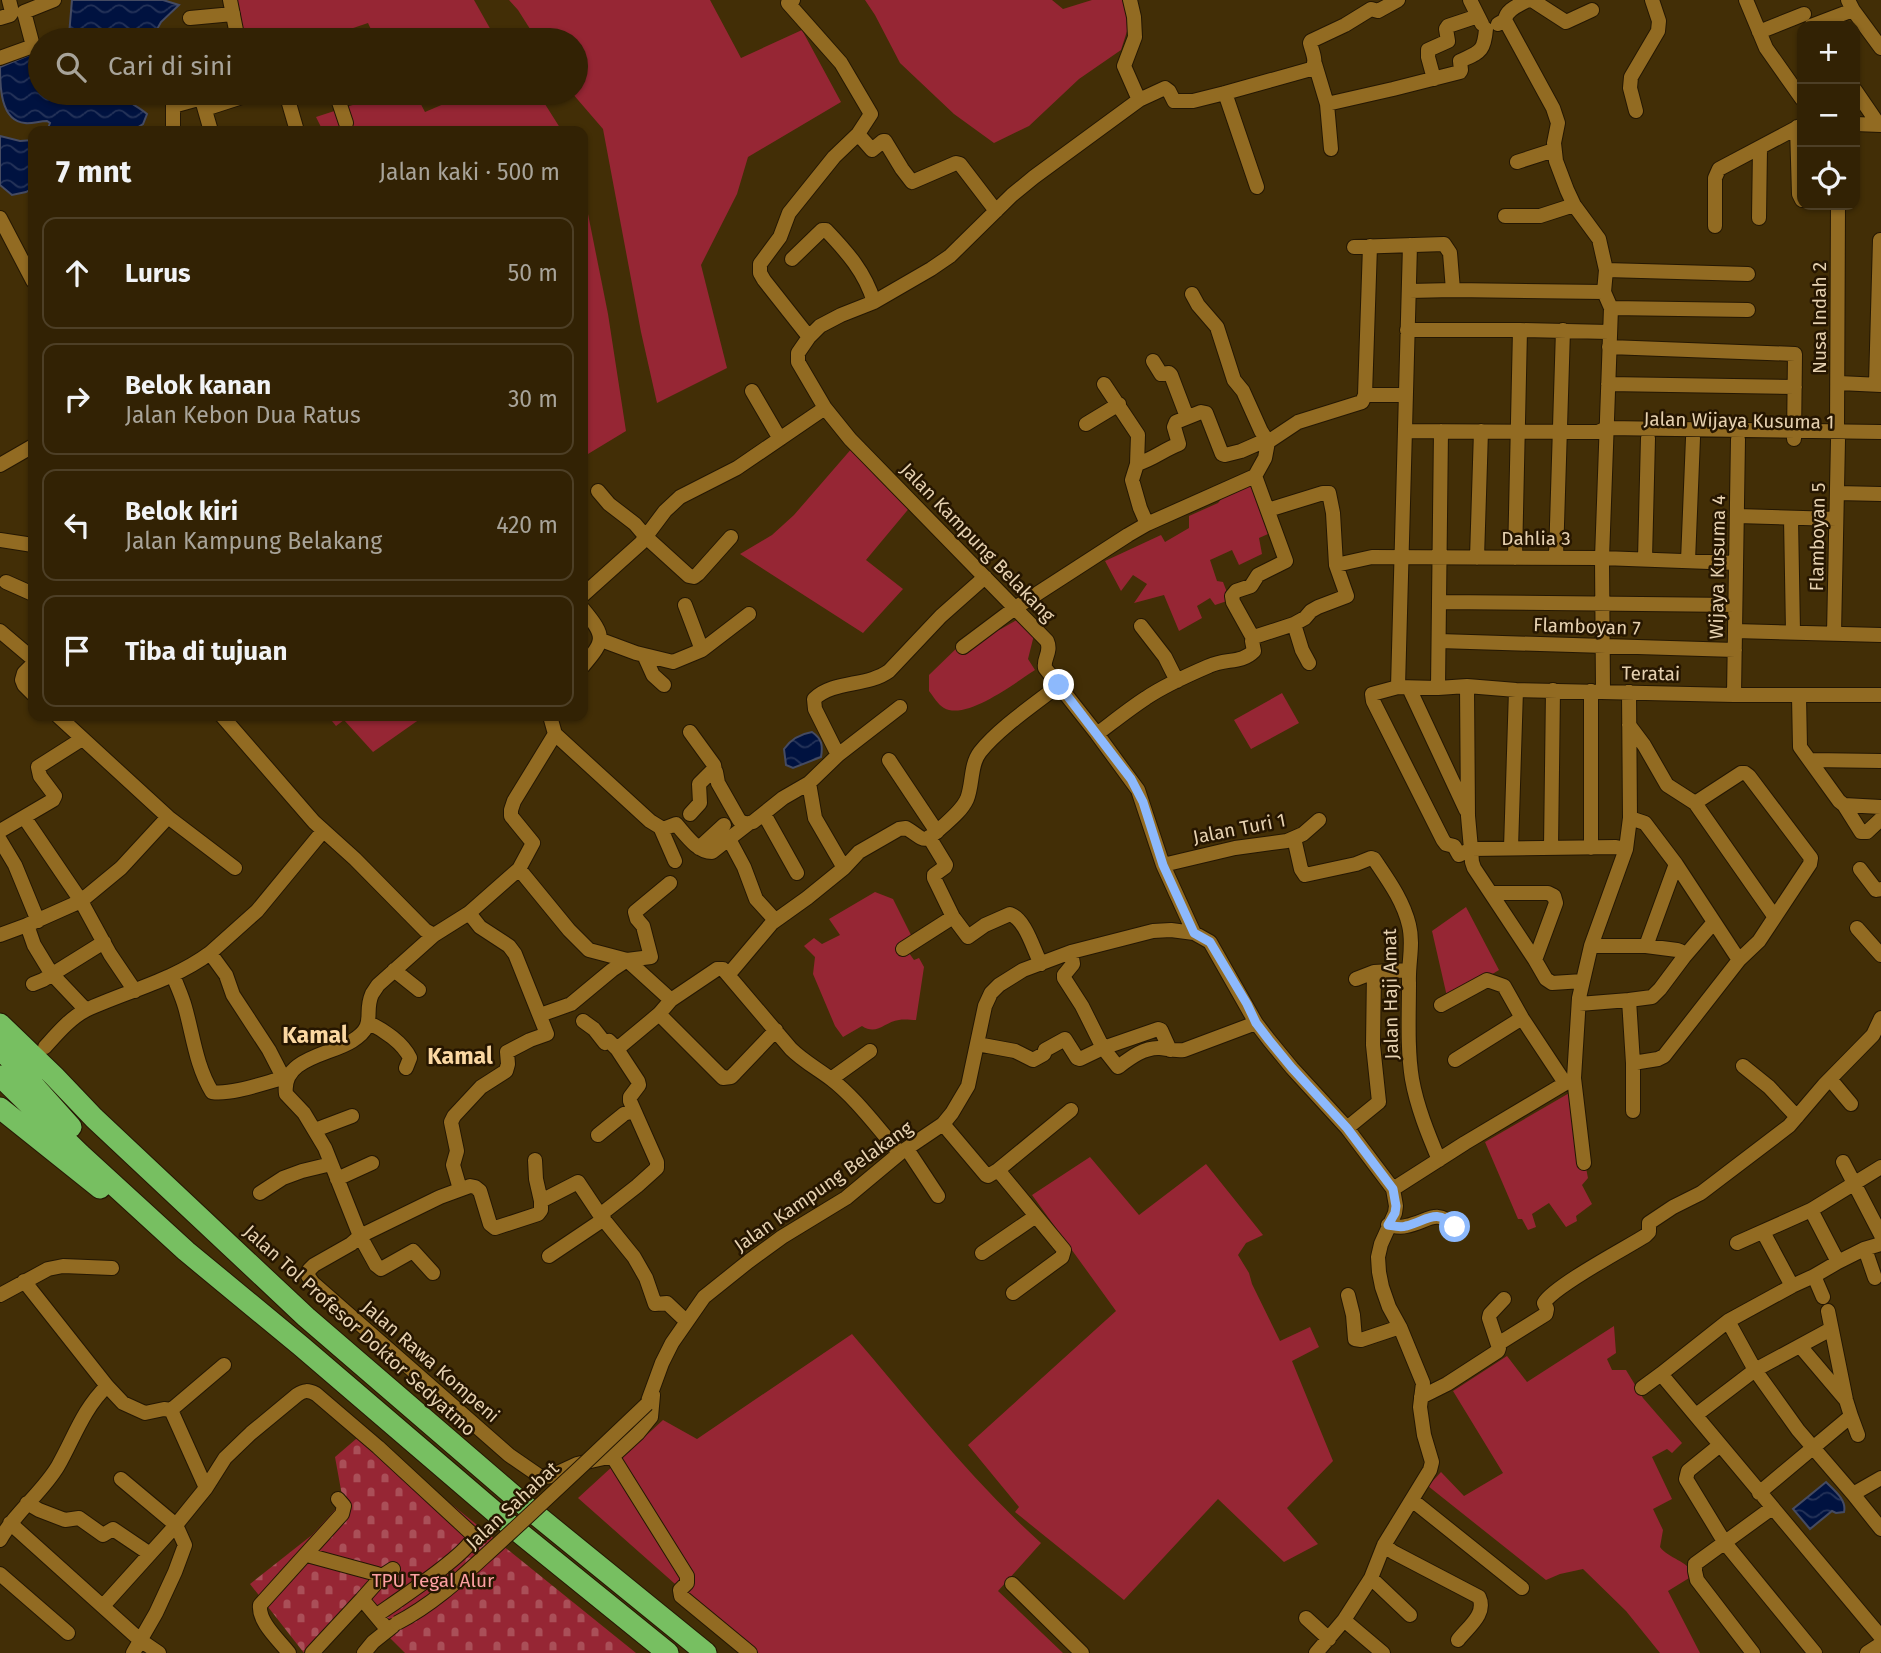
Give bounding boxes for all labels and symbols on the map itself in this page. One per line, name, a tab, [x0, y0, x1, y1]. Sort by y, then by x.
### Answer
street label: Nusa Indah 2	[1808, 262, 1831, 374]
street label: Jalan Wijaya Kusuma 1	[1643, 407, 1835, 434]
street label: Jalan Kampung Belakang	[896, 458, 1060, 627]
street label: Flamboyan 5	[1805, 483, 1830, 592]
street label: Wijaya Kusuma 4	[1705, 495, 1730, 640]
street label: Dahlia 3	[1501, 527, 1571, 550]
street label: Flamboyan 7	[1533, 613, 1641, 640]
street label: Teratai	[1622, 661, 1680, 686]
route end	[1043, 669, 1074, 700]
street label: Jalan Turi 1	[1191, 808, 1287, 849]
street label: Jalan Haji Amat	[1378, 928, 1403, 1060]
district label: Kamal	[282, 1021, 348, 1049]
district label: Kamal	[427, 1042, 493, 1070]
street label: Jalan Kampung Belakang	[730, 1116, 917, 1257]
route start	[1439, 1211, 1470, 1242]
street label: Jalan Tol Profesor Doktor Sedyatmo	[239, 1220, 481, 1441]
street label: Jalan Rawa Kompeni	[357, 1295, 504, 1427]
street label: Jalan Sahabat	[461, 1456, 564, 1554]
park label: TPU Tegal Alur	[372, 1569, 495, 1592]

